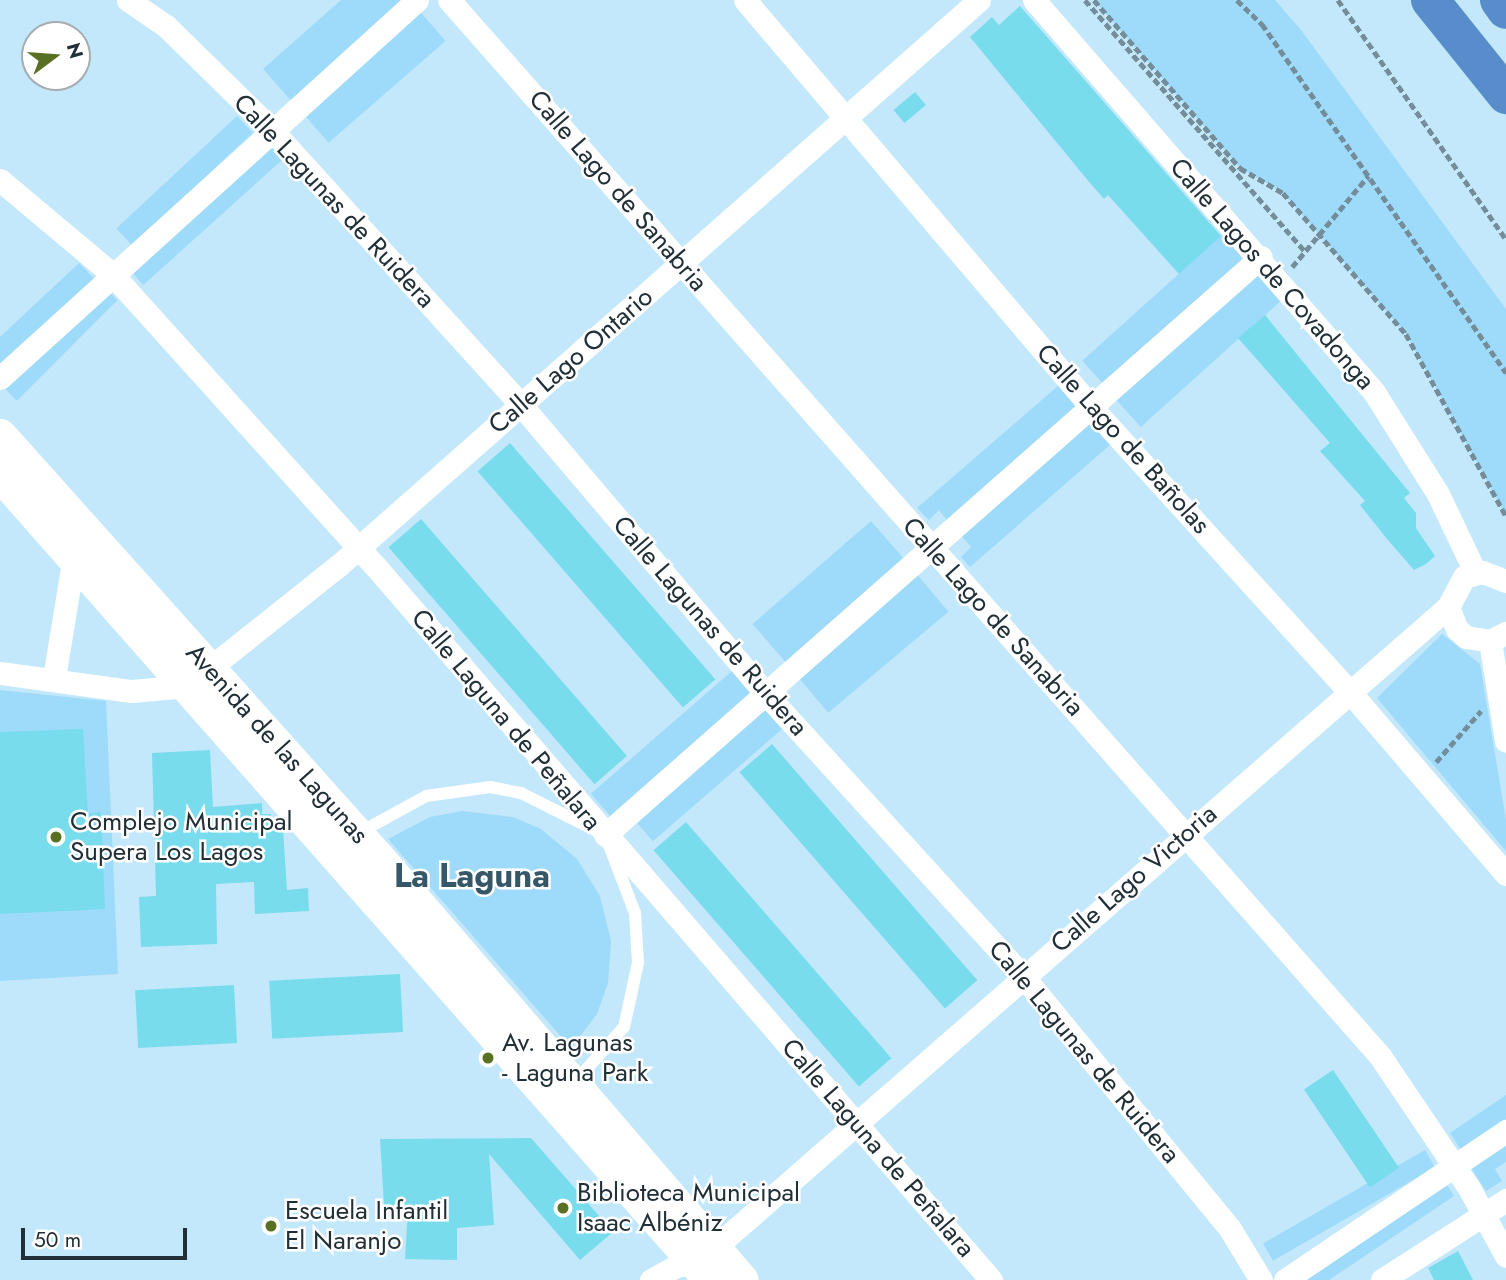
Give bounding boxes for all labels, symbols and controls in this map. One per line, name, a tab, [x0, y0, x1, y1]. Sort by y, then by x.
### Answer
north arrow	[21, 21, 91, 91]
text: N	[60, 40, 90, 62]
street label: Calle Lago de Sanabria	[522, 84, 714, 298]
street label: Calle Lagunas de Ruidera	[227, 88, 441, 314]
street label: Calle Lagos de Covadonga	[1163, 152, 1381, 396]
street label: Calle Lago Ontario	[483, 281, 659, 441]
street label: Calle Lago de Bañolas	[1030, 338, 1216, 540]
street label: Calle Lagunas de Ruidera	[606, 510, 814, 742]
street label: Calle Lago de Sanabria	[896, 511, 1090, 723]
street label: Calle Laguna de Peñalara	[404, 603, 608, 837]
street label: Avenida de las Lagunas	[179, 638, 375, 850]
street label: Calle Lago Victoria	[1045, 799, 1223, 959]
place label: Complejo Municipal Supera Los Lagos	[70, 806, 293, 868]
marker: Complejo Municipal Supera Los Lagos	[48, 829, 64, 845]
district label: La Laguna	[394, 856, 550, 896]
street label: Calle Lagunas de Ruidera	[982, 934, 1186, 1170]
place label: Av. Lagunas - Laguna Park	[502, 1027, 648, 1088]
street label: Calle Laguna de Peñalara	[775, 1032, 981, 1264]
marker: Av. Lagunas - Laguna Park	[480, 1050, 496, 1066]
place label: Biblioteca Municipal Isaac Albéniz	[577, 1177, 800, 1238]
place label: Escuela Infantil El Naranjo	[285, 1195, 448, 1256]
marker: Biblioteca Municipal Isaac Albéniz	[555, 1200, 571, 1216]
scale bar	[24, 1214, 191, 1258]
marker: Escuela Infantil El Naranjo	[263, 1218, 279, 1234]
text: 50 m	[34, 1225, 81, 1255]

